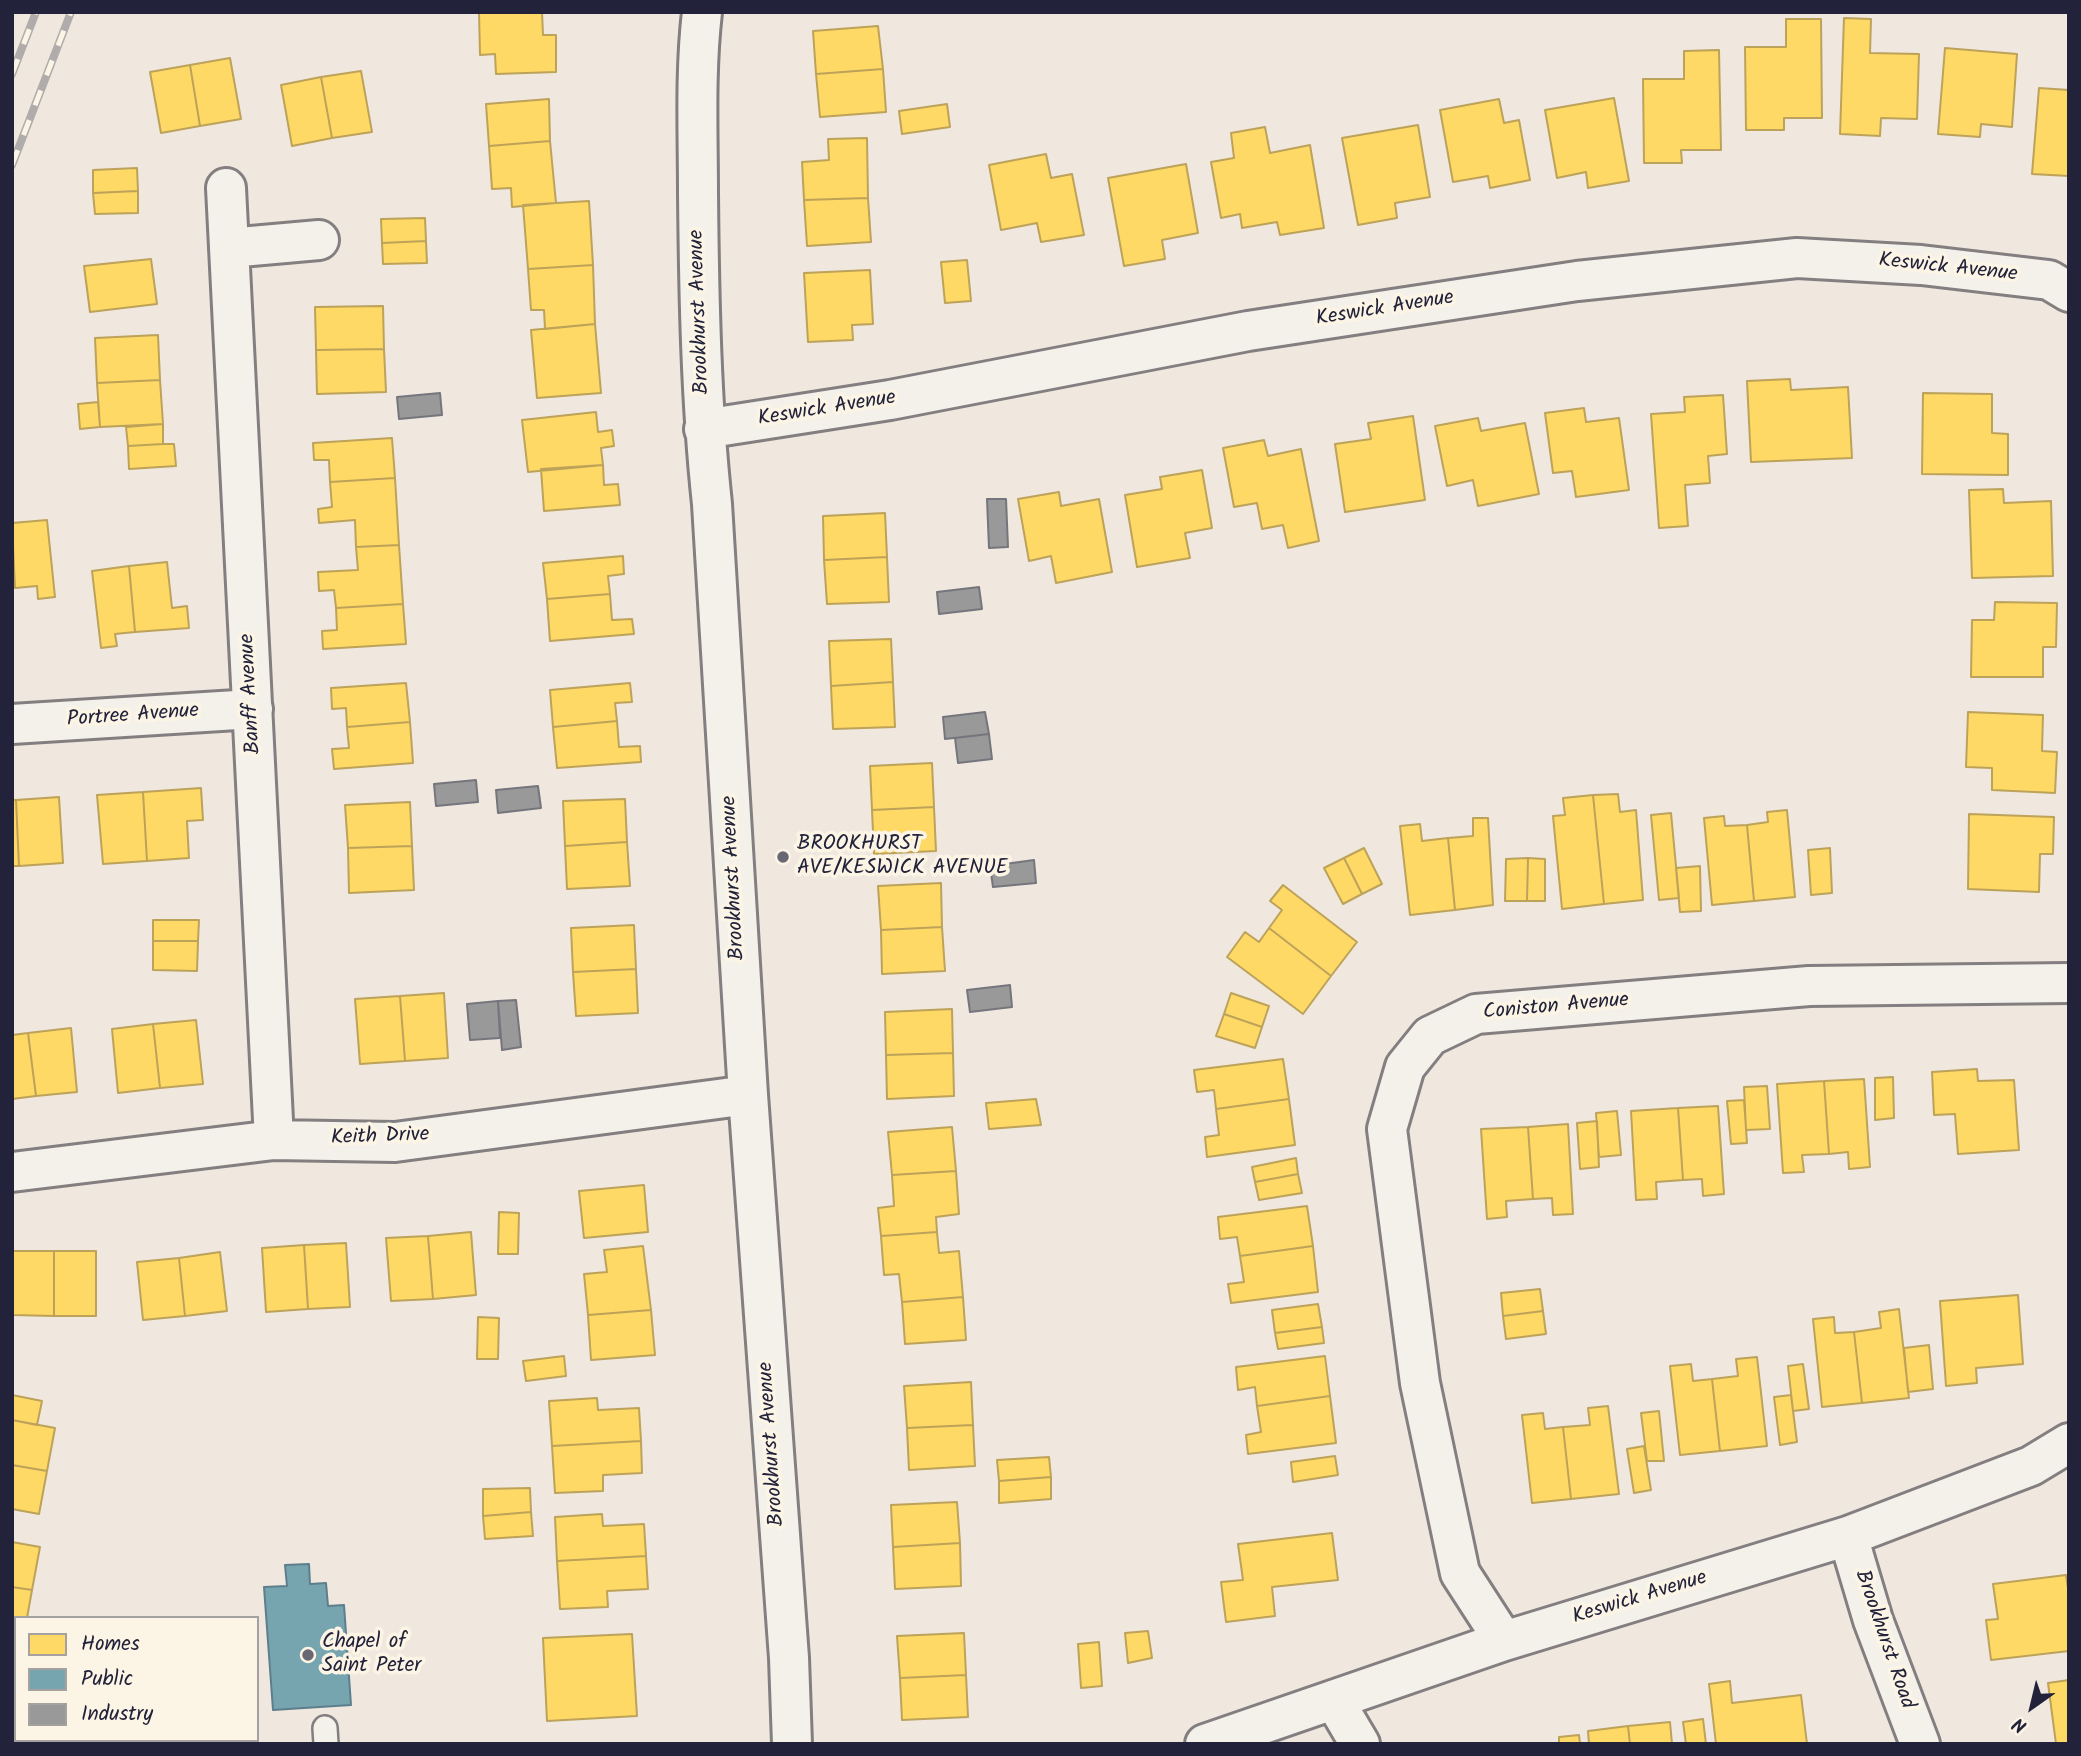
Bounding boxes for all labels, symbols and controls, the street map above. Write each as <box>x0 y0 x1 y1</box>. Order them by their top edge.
street label: Brookhurst Avenue <box>686 229 716 395</box>
street label: Keswick Avenue <box>1877 249 2019 289</box>
street label: Keswick Avenue <box>1314 287 1456 333</box>
street label: Keswick Avenue <box>756 387 898 433</box>
street label: Banff Avenue <box>236 633 268 755</box>
street label: Portree Avenue <box>66 700 200 734</box>
street label: Brookhurst Avenue <box>718 795 752 961</box>
place label: BROOKHURST AVE/KESWICK AVENUE <box>797 832 1008 882</box>
marker: BROOKHURST AVE/KESWICK AVENUE <box>775 849 791 865</box>
street label: Coniston Avenue <box>1482 989 1630 1027</box>
street label: Keith Drive <box>330 1124 430 1152</box>
street label: Brookhurst Avenue <box>755 1361 791 1527</box>
street label: Keswick Avenue <box>1570 1567 1710 1631</box>
street label: Brookhurst Road <box>1847 1567 1919 1713</box>
legend <box>14 1616 259 1742</box>
text: Homes <box>81 1628 140 1661</box>
place label: Chapel of Saint Peter <box>322 1630 421 1680</box>
marker: Chapel of Saint Peter <box>300 1647 316 1663</box>
text: Public <box>81 1663 133 1696</box>
north arrow <box>1997 1672 2067 1742</box>
text: Industry <box>81 1698 153 1731</box>
text: N <box>2007 1709 2034 1740</box>

